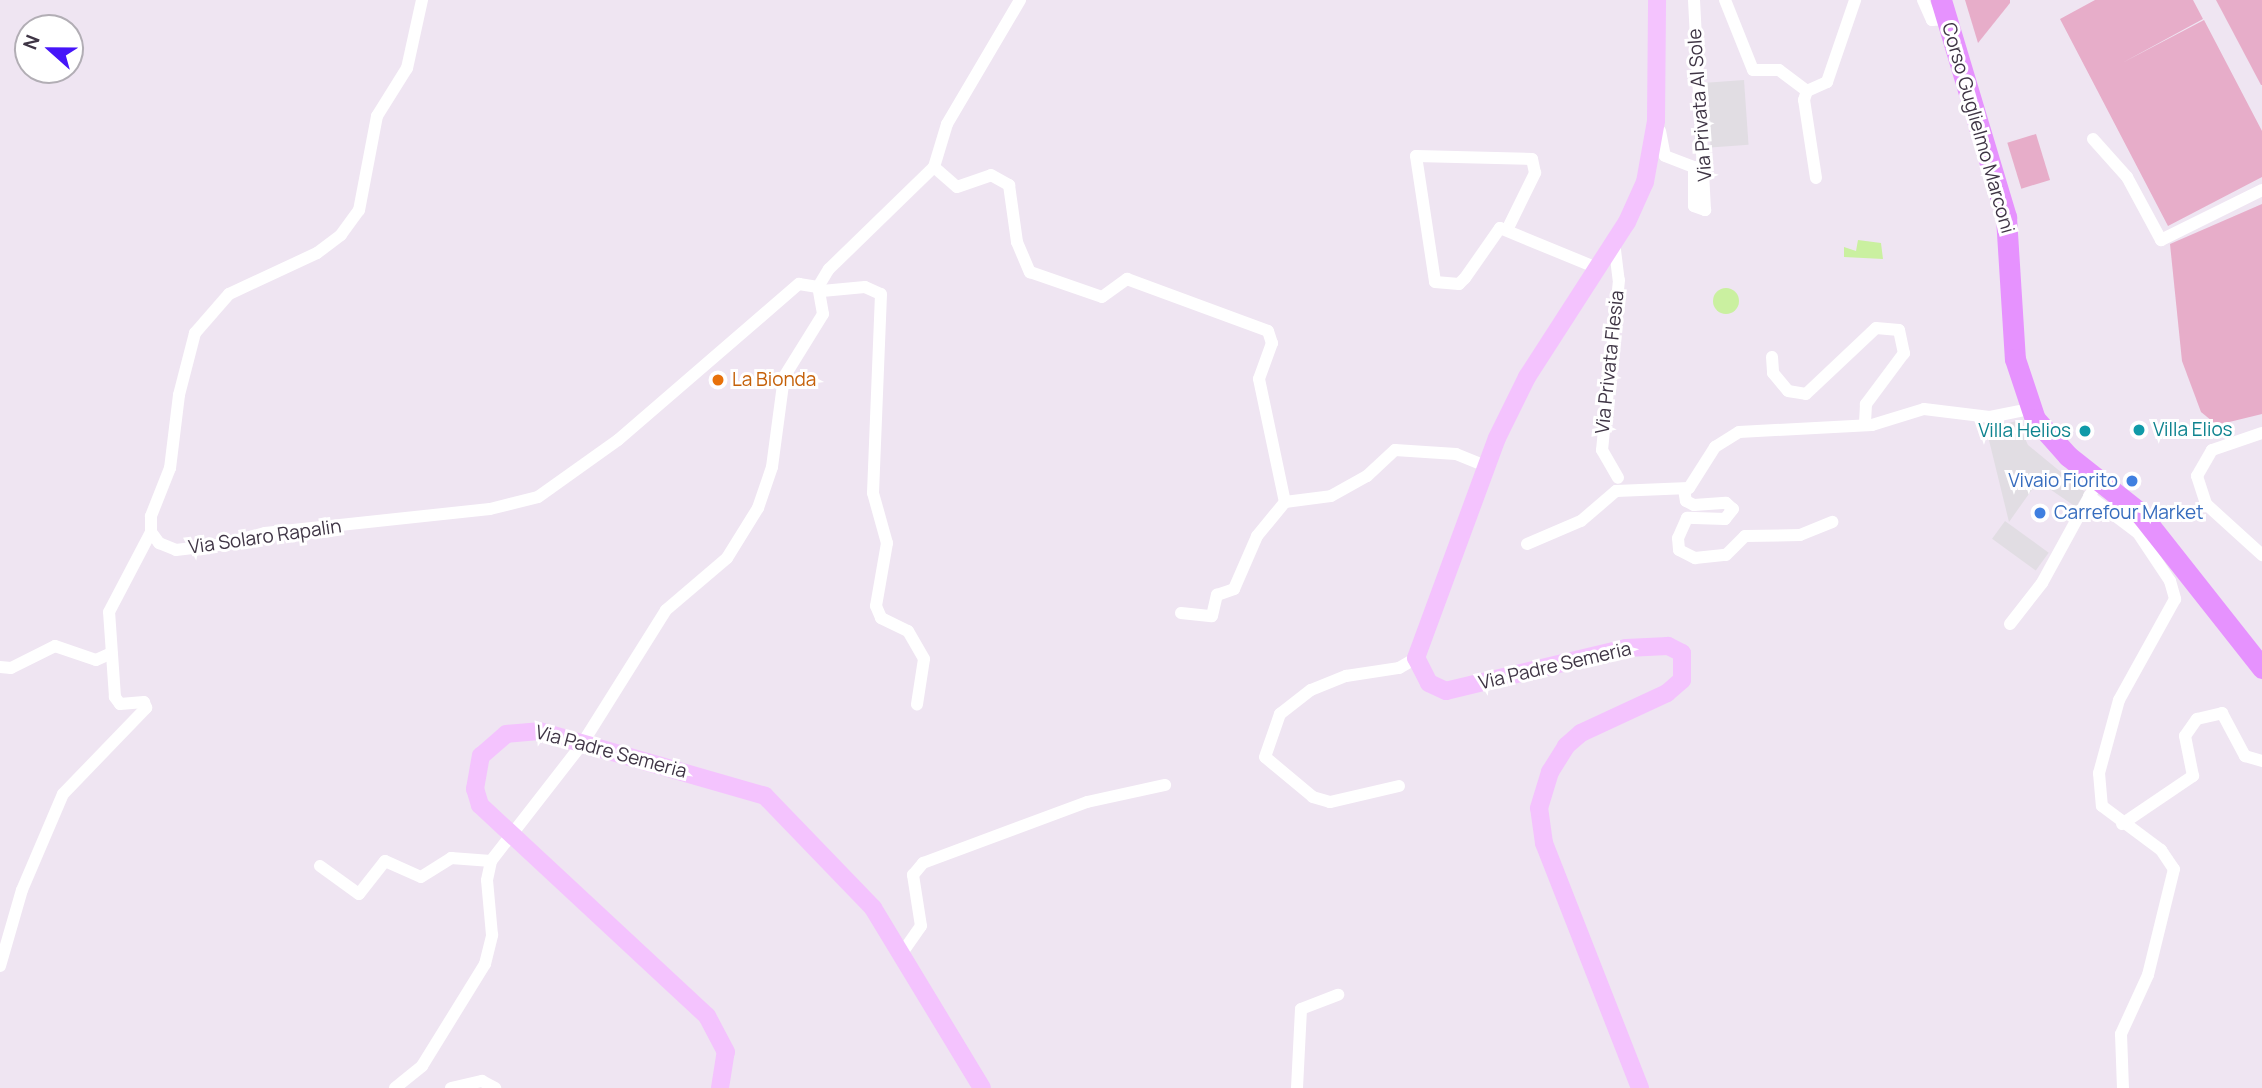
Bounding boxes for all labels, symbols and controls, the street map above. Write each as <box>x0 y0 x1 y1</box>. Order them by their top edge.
north arrow <box>14 14 84 84</box>
street label: Corso Guglielmo Marconi <box>1937 20 2019 236</box>
street label: Via Privata Al Sole <box>1683 28 1717 182</box>
text: N <box>17 31 46 53</box>
street label: Via Privata Flesia <box>1591 289 1629 435</box>
place label: La Bionda <box>732 369 816 391</box>
marker: La Bionda <box>710 372 726 388</box>
place label: Villa Elios <box>2153 419 2233 441</box>
place label: Villa Helios <box>1978 420 2071 442</box>
marker: Villa Elios <box>2131 422 2147 438</box>
marker: Villa Helios <box>2077 423 2093 439</box>
place label: Vivaio Fiorito <box>2008 470 2118 492</box>
marker: Vivaio Fiorito <box>2124 473 2140 489</box>
place label: Carrefour Market <box>2054 502 2204 524</box>
marker: Carrefour Market <box>2032 505 2048 521</box>
street label: Via Solaro Rapalin <box>187 515 343 559</box>
street label: Via Padre Semeria <box>1477 637 1633 695</box>
street label: Via Padre Semeria <box>533 721 689 783</box>

